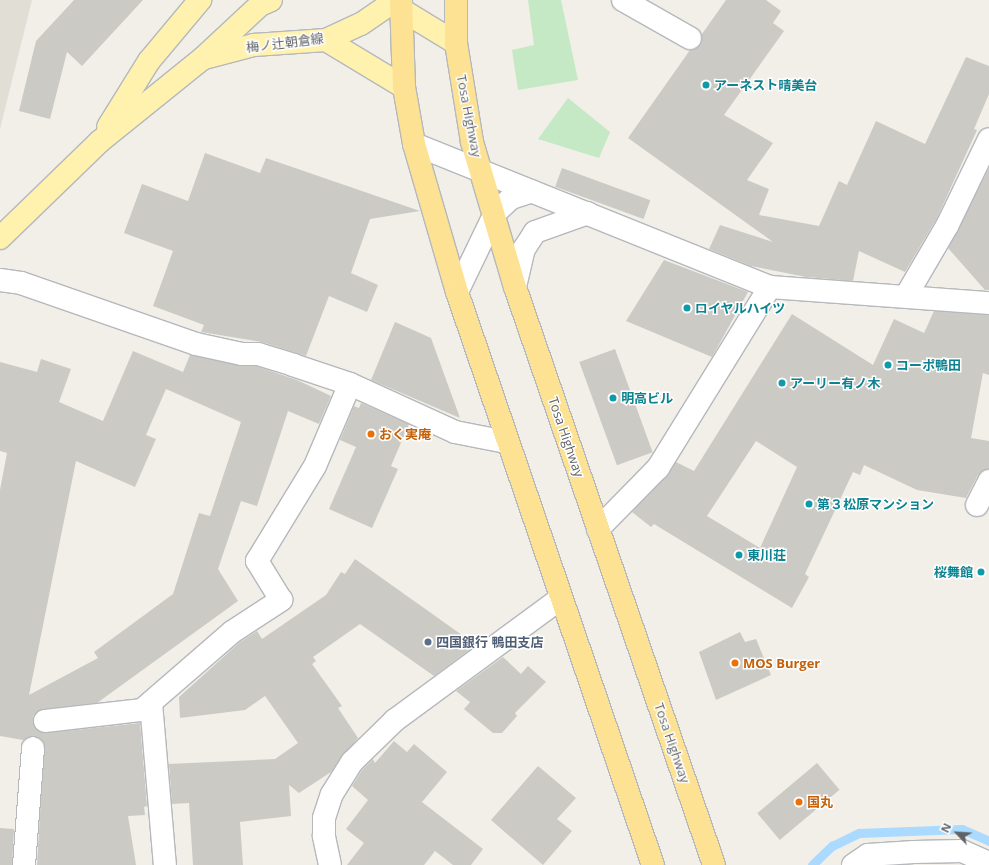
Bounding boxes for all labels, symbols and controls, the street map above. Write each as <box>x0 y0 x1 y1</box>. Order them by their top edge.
street label: 梅ノ辻朝倉線 <box>245 31 325 55</box>
street label: Tosa Highway <box>453 74 485 158</box>
place label: アーネスト晴美台 <box>714 77 817 93</box>
marker: アーネスト晴美台 <box>701 80 711 90</box>
place label: ロイヤルハイツ <box>695 300 786 316</box>
marker: ロイヤルハイツ <box>682 303 692 313</box>
place label: コーポ鴨田 <box>896 357 961 373</box>
marker: コーポ鴨田 <box>883 360 893 370</box>
place label: アーリー有ノ木 <box>790 375 880 391</box>
marker: アーリー有ノ木 <box>777 378 787 388</box>
place label: 明高ビル <box>621 390 673 406</box>
marker: 明高ビル <box>608 393 618 403</box>
street label: Tosa Highway <box>545 395 587 479</box>
place label: おく実庵 <box>379 426 431 442</box>
marker: おく実庵 <box>366 429 376 439</box>
place label: 第３松原マンション <box>817 496 934 512</box>
marker: 第３松原マンション <box>804 499 814 509</box>
place label: 東川荘 <box>747 547 786 563</box>
marker: 東川荘 <box>734 550 744 560</box>
place label: 桜舞館 <box>934 564 973 580</box>
marker: 桜舞館 <box>976 567 986 577</box>
place label: 四国銀行 鴨田支店 <box>436 634 543 650</box>
marker: 四国銀行 鴨田支店 <box>423 637 433 647</box>
place label: MOS Burger <box>743 655 820 671</box>
marker: MOS Burger <box>730 658 740 668</box>
street label: Tosa Highway <box>651 701 693 785</box>
place label: 国丸 <box>807 794 833 810</box>
marker: 国丸 <box>794 797 804 807</box>
north arrow <box>937 813 977 853</box>
text: N <box>937 820 954 835</box>

